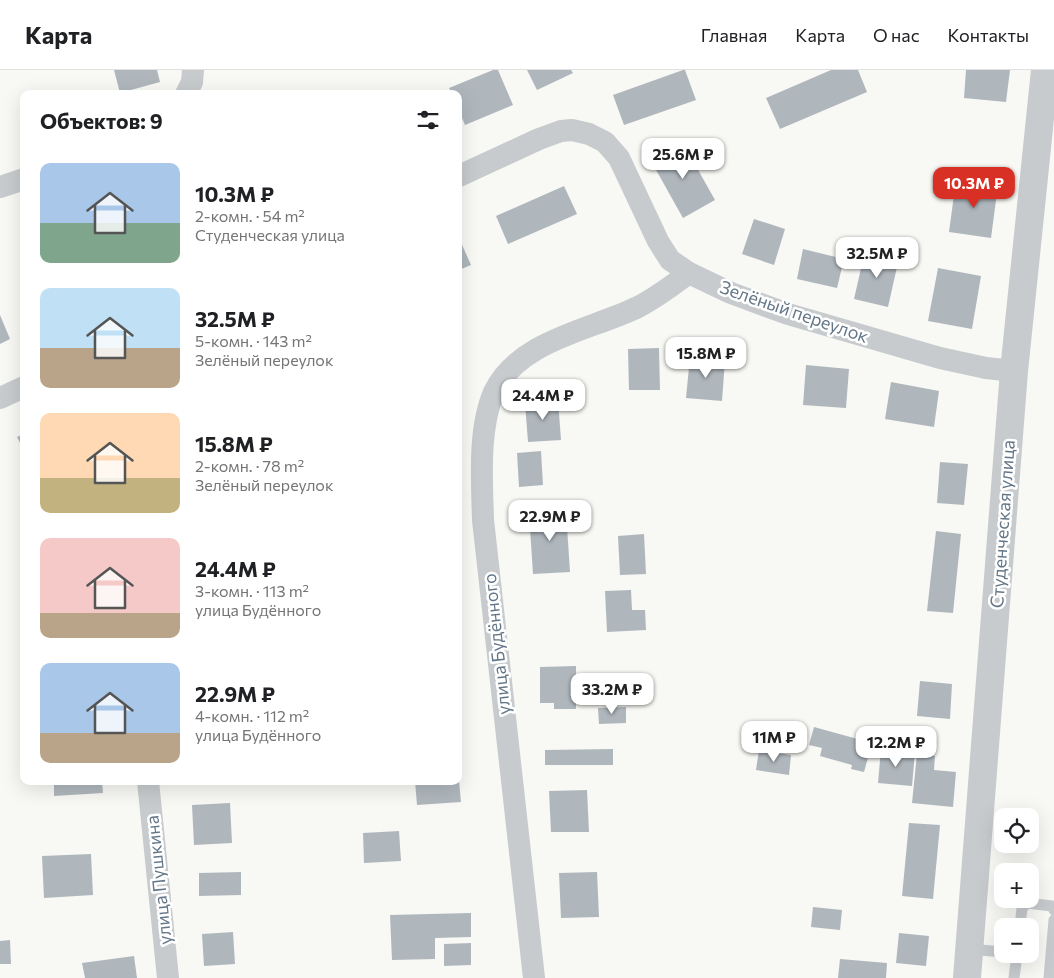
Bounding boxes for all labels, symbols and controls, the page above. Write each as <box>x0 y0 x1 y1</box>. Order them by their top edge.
text: Карта <box>25 20 92 49</box>
text: Главная <box>701 24 767 46</box>
text: Карта <box>795 24 845 46</box>
text: О нас <box>873 24 920 46</box>
text: Контакты <box>948 24 1029 46</box>
icon: filters <box>414 106 442 134</box>
text: Объектов: 9 <box>40 108 163 133</box>
pin: 25.6M ₽ <box>637 138 729 180</box>
text: 25.6M ₽ <box>652 144 714 163</box>
pin: 10.3M ₽ <box>928 166 1020 209</box>
text: 10.3M ₽ <box>944 173 1004 192</box>
text: 10.3M ₽ <box>195 181 274 206</box>
icon: home <box>80 183 140 243</box>
text: 2-комн. · 54 m² <box>195 206 305 225</box>
text: Студенческая улица <box>195 225 345 244</box>
pin: 32.5M ₽ <box>831 236 923 279</box>
text: 32.5M ₽ <box>847 243 907 262</box>
street label: Зелёный переулок <box>717 275 872 347</box>
text: 32.5M ₽ <box>195 306 275 331</box>
icon: home <box>80 308 140 368</box>
text: 5-комн. · 143 m² <box>195 331 312 350</box>
pin: 15.8M ₽ <box>660 336 752 379</box>
text: 15.8M ₽ <box>676 343 736 362</box>
text: Зелёный переулок <box>195 350 334 369</box>
pin: 24.4M ₽ <box>497 378 589 421</box>
text: 24.4M ₽ <box>512 385 574 404</box>
text: 15.8M ₽ <box>195 431 273 456</box>
icon: home <box>80 433 140 493</box>
street label: Студенческая улица <box>985 439 1019 609</box>
text: 2-комн. · 78 m² <box>195 456 304 475</box>
text: Зелёный переулок <box>195 475 334 494</box>
pin: 22.9M ₽ <box>504 500 596 542</box>
text: 22.9M ₽ <box>519 506 581 525</box>
text: 24.4M ₽ <box>195 556 276 581</box>
icon: home <box>80 558 140 618</box>
street label: улица Будённого <box>478 572 514 716</box>
text: 3-комн. · 113 m² <box>195 581 309 600</box>
text: улица Будённого <box>195 600 321 619</box>
pin: 33.2M ₽ <box>566 672 658 715</box>
text: 33.2M ₽ <box>582 679 642 698</box>
text: 22.9M ₽ <box>195 681 275 706</box>
icon: home <box>80 683 140 743</box>
text: 4-комн. · 112 m² <box>195 706 309 725</box>
pin: 11M ₽ <box>739 720 809 763</box>
text: улица Будённого <box>195 725 321 744</box>
pin: 12.2M ₽ <box>850 726 942 768</box>
text: 11M ₽ <box>752 727 796 746</box>
text: 12.2M ₽ <box>867 732 925 751</box>
map controls <box>994 808 1039 963</box>
button: locate <box>994 808 1039 853</box>
street label: улица Пушкина <box>140 814 176 946</box>
button: + <box>994 863 1039 908</box>
button: − <box>994 918 1039 963</box>

